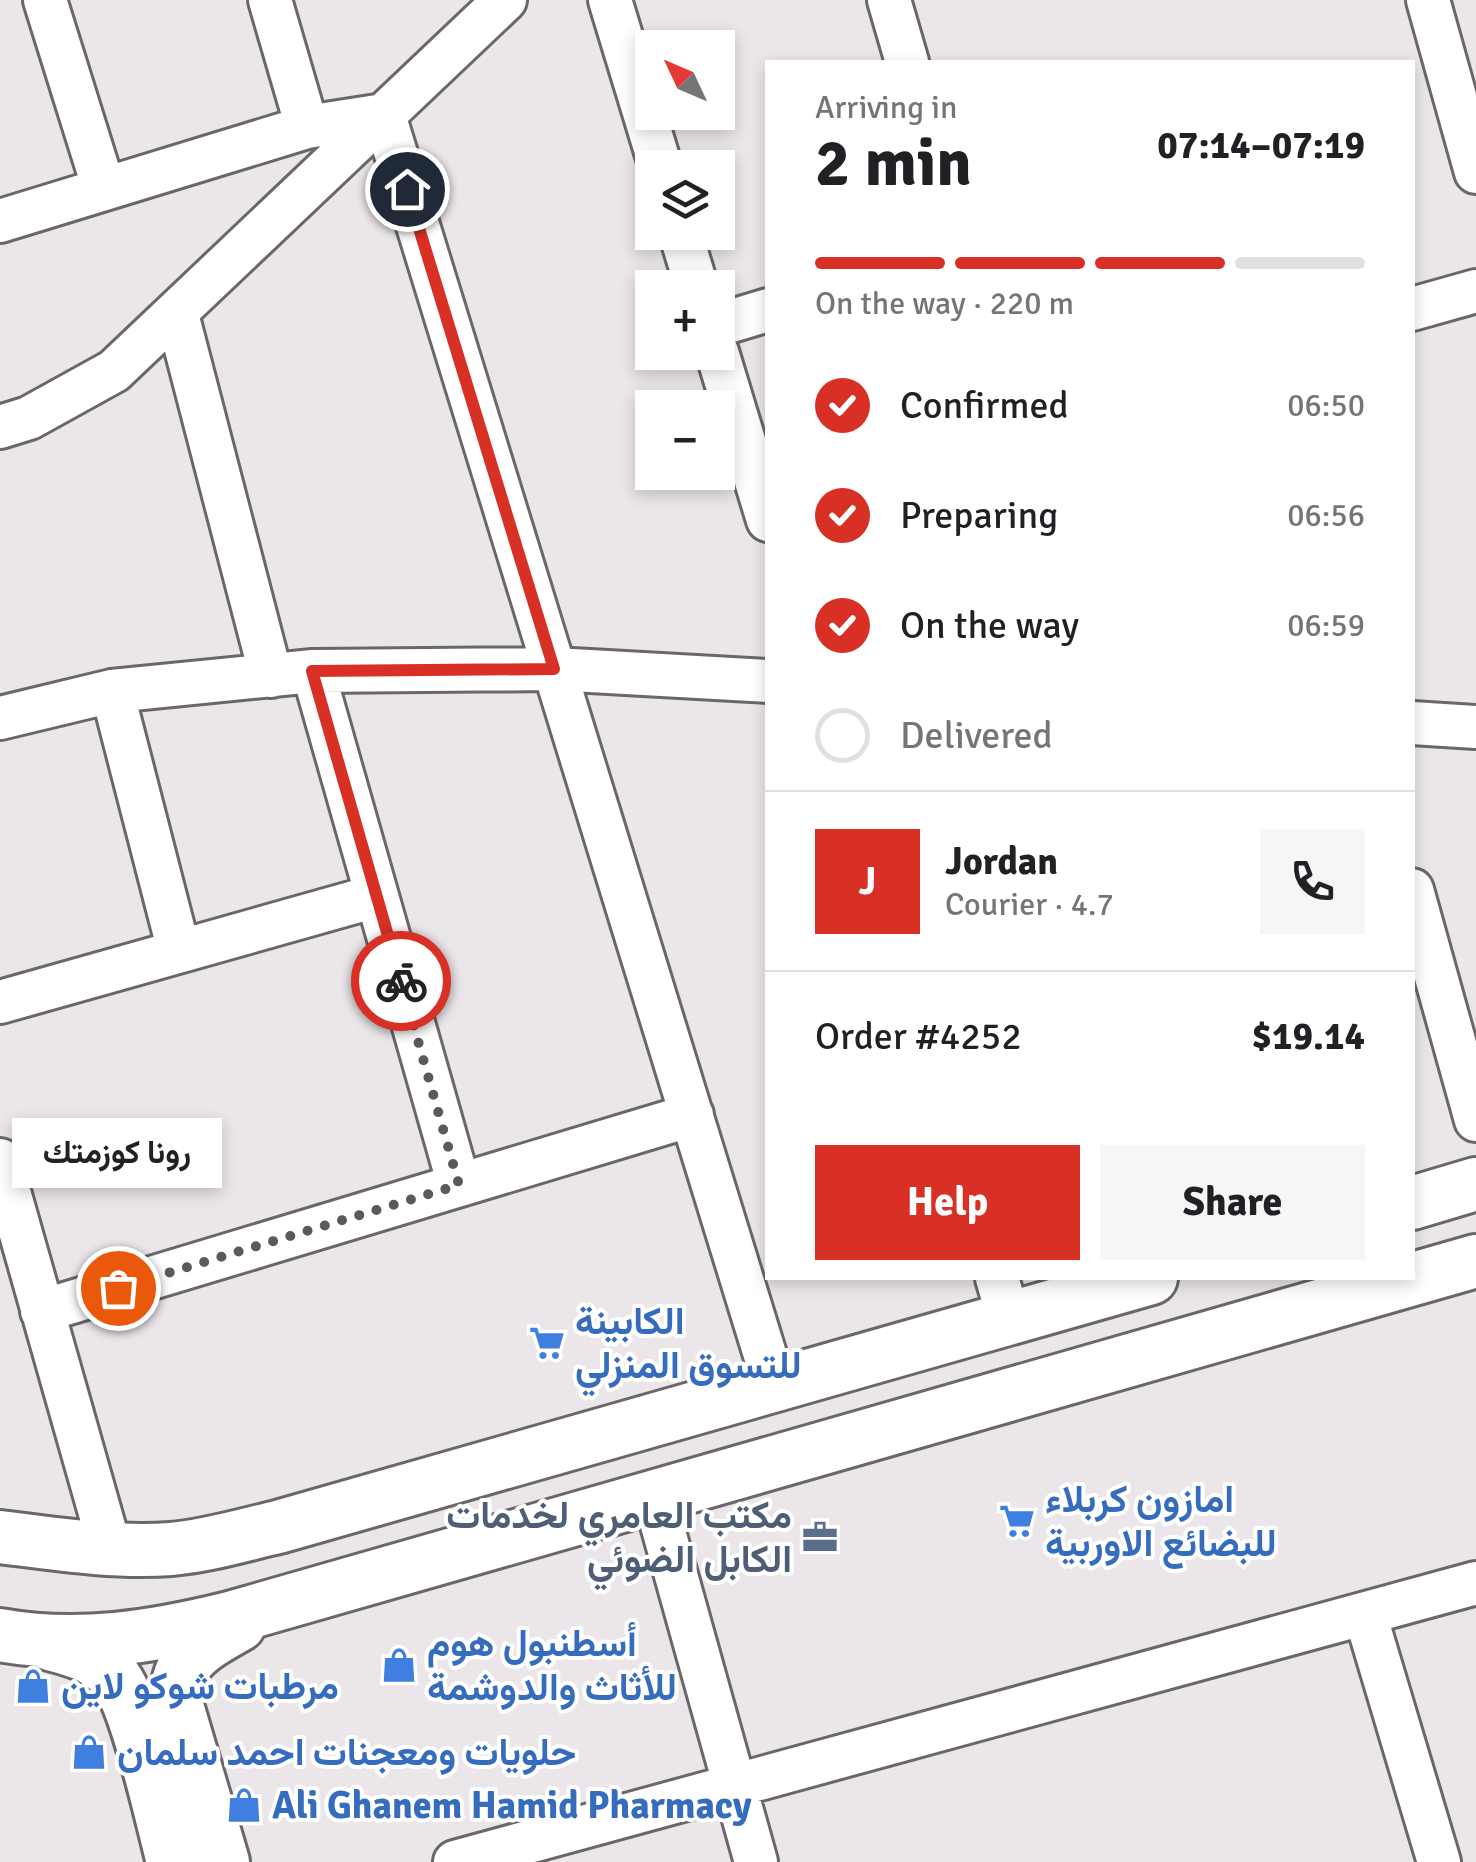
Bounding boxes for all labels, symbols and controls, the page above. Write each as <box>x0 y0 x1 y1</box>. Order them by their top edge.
north arrow <box>635 30 735 130</box>
map controls <box>635 30 735 490</box>
text: Arriving in <box>815 88 957 127</box>
text: 07:14–07:19 <box>1157 122 1365 169</box>
text: 2 min <box>815 124 972 204</box>
pin <box>365 147 450 232</box>
button: layers <box>635 150 735 250</box>
icon: home <box>380 162 435 217</box>
button: + <box>635 270 735 370</box>
text: On the way · 220 m <box>815 284 1074 323</box>
icon: check <box>815 378 870 433</box>
text: Confirmed <box>900 382 1069 429</box>
text: 06:50 <box>1287 386 1365 425</box>
button: − <box>635 390 735 490</box>
icon: check <box>815 488 870 543</box>
text: Preparing <box>900 492 1058 539</box>
text: 06:56 <box>1287 496 1365 535</box>
icon: check <box>815 598 870 653</box>
text: On the way <box>900 602 1079 649</box>
text: 06:59 <box>1287 606 1365 645</box>
text: Delivered <box>900 712 1053 759</box>
button: phone <box>1260 829 1365 934</box>
text: Jordan <box>945 838 1058 885</box>
text: J <box>859 858 876 905</box>
text: Courier · 4.7 <box>945 885 1114 924</box>
courier <box>351 931 451 1031</box>
icon: bike <box>374 954 429 1009</box>
text: Order #4252 <box>815 1013 1022 1060</box>
text: $19.14 <box>1252 1013 1365 1060</box>
callout: رونا كوزمتك <box>13 1118 223 1188</box>
text: رونا كوزمتك <box>43 1133 191 1172</box>
button: Help <box>815 1145 1080 1260</box>
button: Share <box>1100 1145 1365 1260</box>
pin <box>76 1246 161 1331</box>
icon: bag <box>91 1261 146 1316</box>
place label: الكابينة للتسوق المنزلي <box>575 1298 802 1397</box>
supermarket icon: الكابينة للتسوق المنزلي <box>528 1324 566 1362</box>
place label: امازون كربلاء للبضائع الاوربية <box>1045 1476 1277 1569</box>
place label: مكتب العامري لخدمات الكابل الضوئي <box>446 1492 792 1591</box>
supermarket icon: امازون كربلاء للبضائع الاوربية <box>998 1502 1036 1540</box>
office icon: مكتب العامري لخدمات الكابل الضوئي <box>801 1518 839 1556</box>
place label: أسطنبول هوم للأثاث والدوشمة <box>427 1620 677 1711</box>
shop icon: أسطنبول هوم للأثاث والدوشمة <box>380 1646 418 1684</box>
place label: مرطبات شوكو لاين <box>61 1663 339 1710</box>
shop icon: مرطبات شوكو لاين <box>14 1667 52 1705</box>
place label: حلويات ومعجنات احمد سلمان <box>117 1729 576 1776</box>
shop icon: حلويات ومعجنات احمد سلمان <box>70 1733 108 1771</box>
place label: Ali Ghanem Hamid Pharmacy <box>272 1782 752 1829</box>
shop icon: Ali Ghanem Hamid Pharmacy <box>225 1786 263 1824</box>

